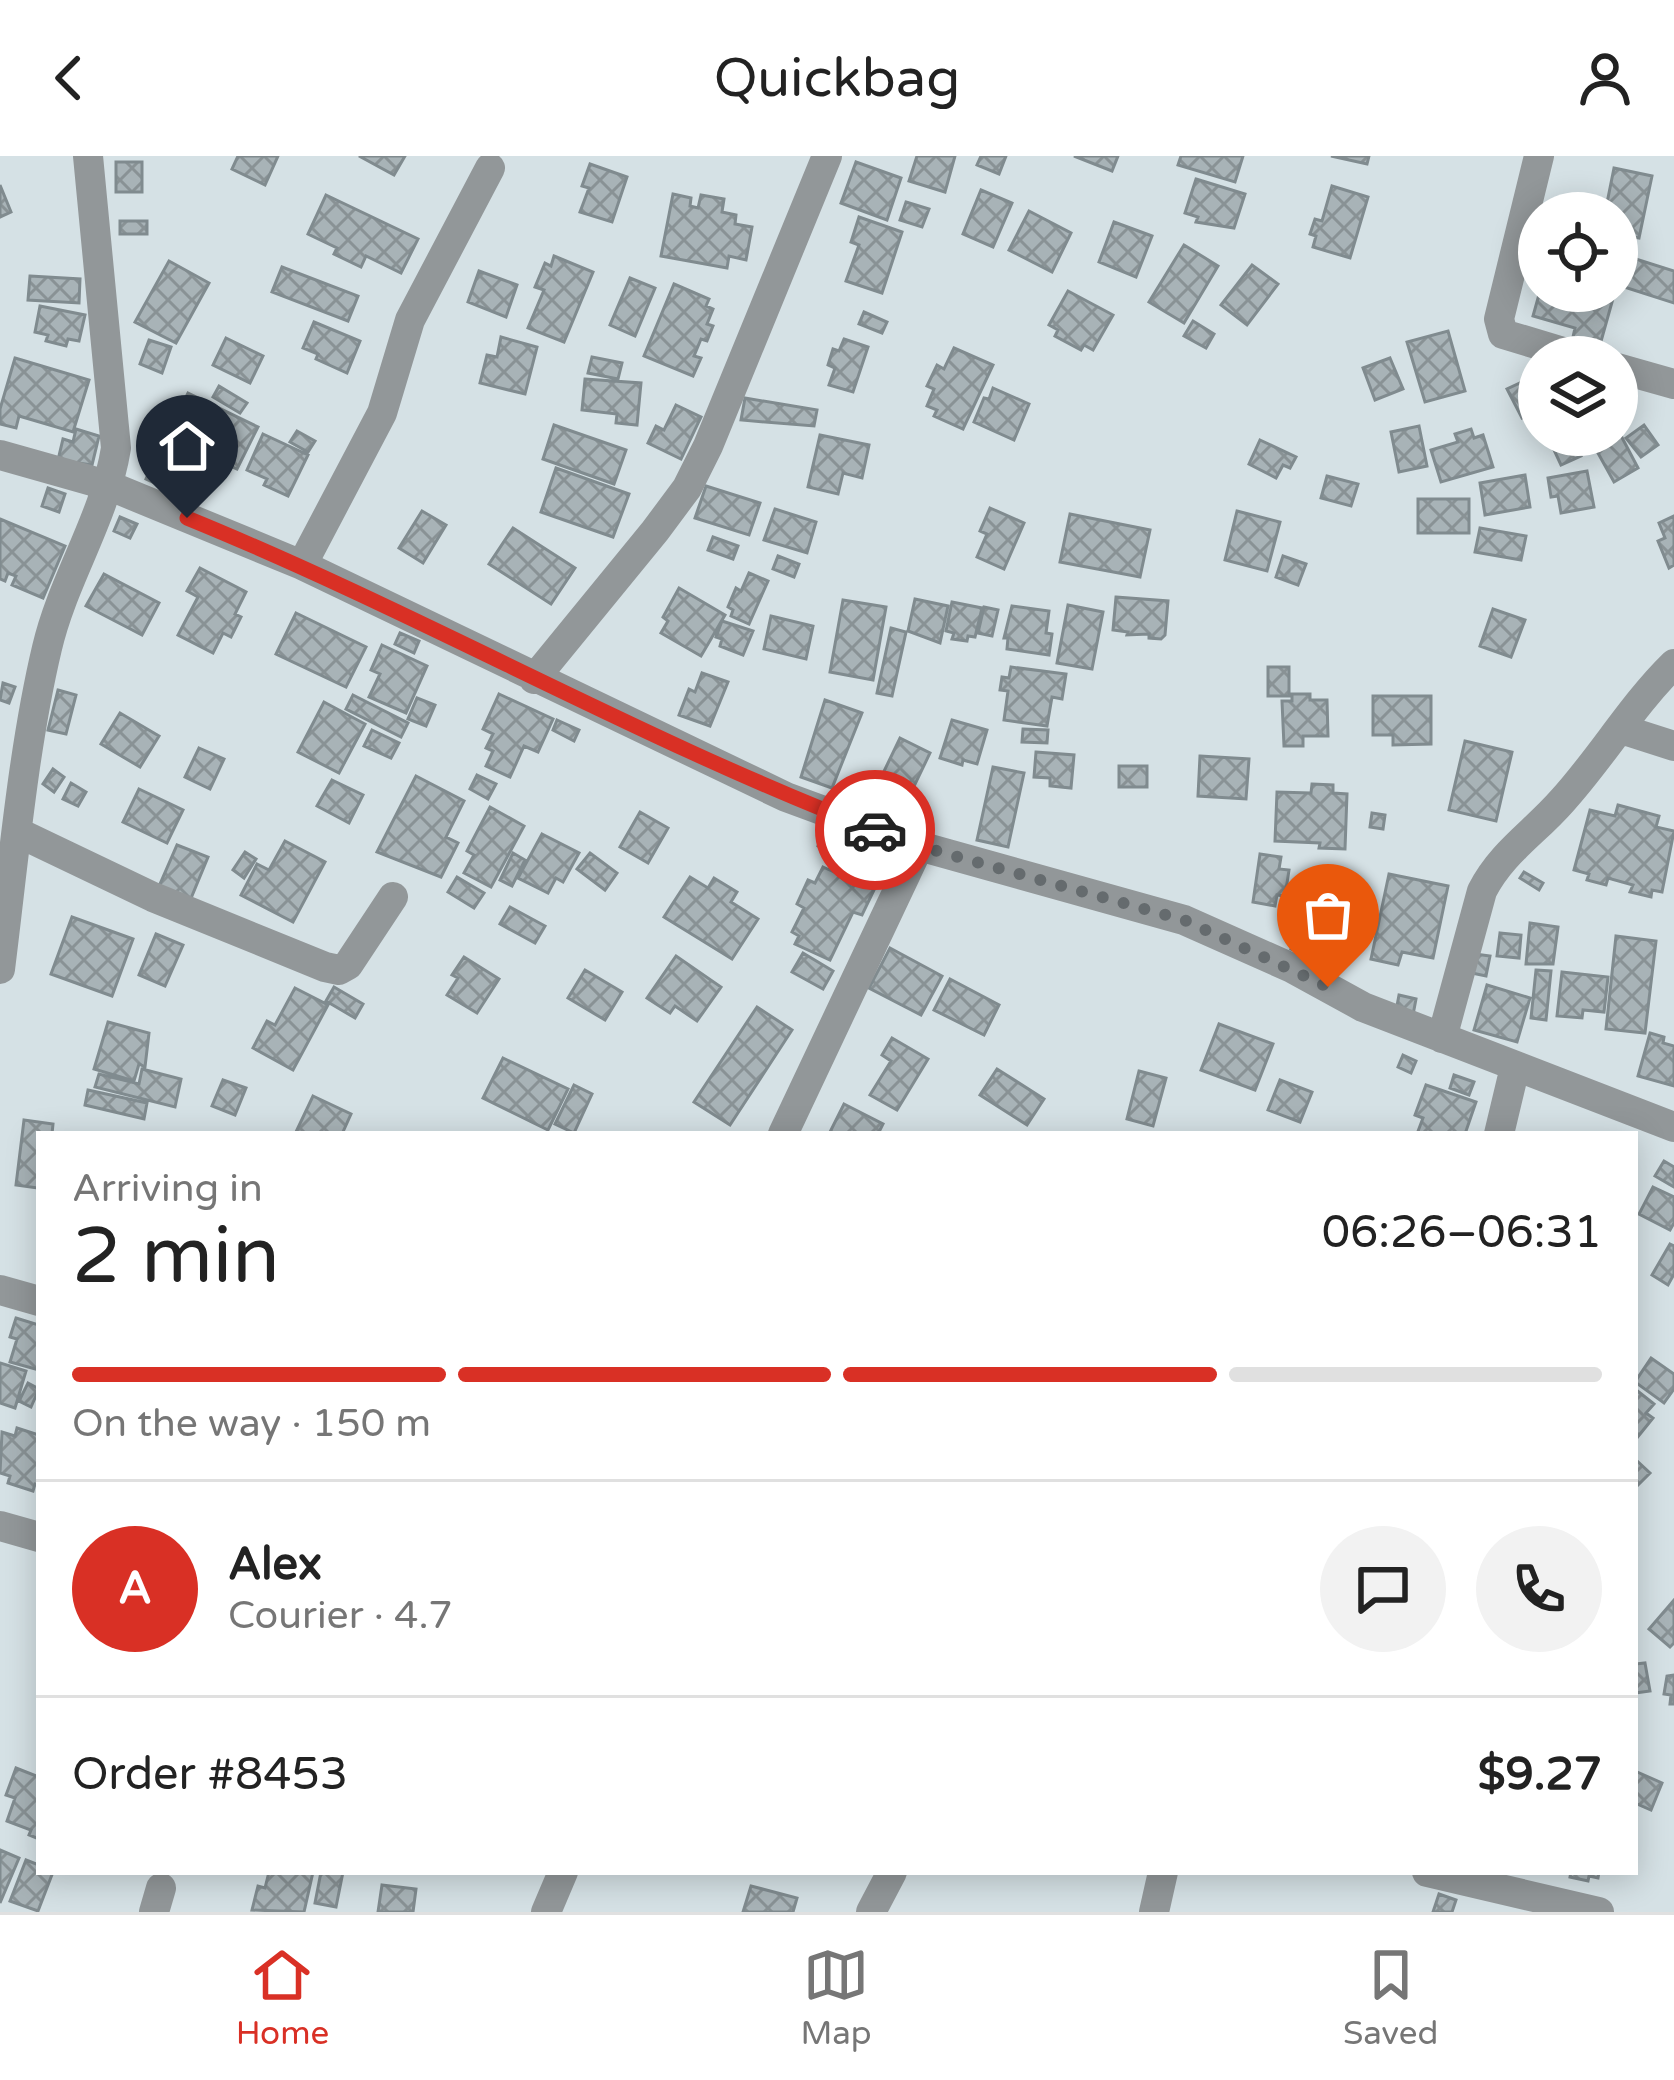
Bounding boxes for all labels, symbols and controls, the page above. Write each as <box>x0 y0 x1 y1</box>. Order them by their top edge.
icon: back <box>36 45 102 111</box>
icon: person <box>1572 45 1638 111</box>
text: Quickbag <box>714 46 960 111</box>
map controls <box>1518 192 1638 456</box>
button: locate <box>1518 192 1638 312</box>
button: layers <box>1518 336 1638 456</box>
pin <box>136 395 238 518</box>
icon: home <box>154 413 220 479</box>
courier <box>815 770 935 890</box>
icon: car <box>842 797 908 863</box>
pin <box>1277 864 1379 987</box>
icon: bag <box>1295 882 1361 948</box>
text: Arriving in <box>72 1165 263 1212</box>
text: 06:26–06:31 <box>1322 1206 1602 1260</box>
text: 2 min <box>72 1210 280 1304</box>
text: On the way · 150 m <box>72 1400 431 1447</box>
button: chat <box>1320 1526 1446 1652</box>
button: phone <box>1476 1526 1602 1652</box>
text: Alex <box>228 1538 322 1592</box>
text: A <box>118 1562 152 1616</box>
text: Courier · 4.7 <box>228 1592 453 1639</box>
text: Order #8453 <box>72 1748 348 1802</box>
text: $9.27 <box>1478 1748 1602 1802</box>
tab: Home <box>236 1942 329 2053</box>
tab: Map <box>800 1942 872 2053</box>
tab: Saved <box>1343 1942 1438 2053</box>

